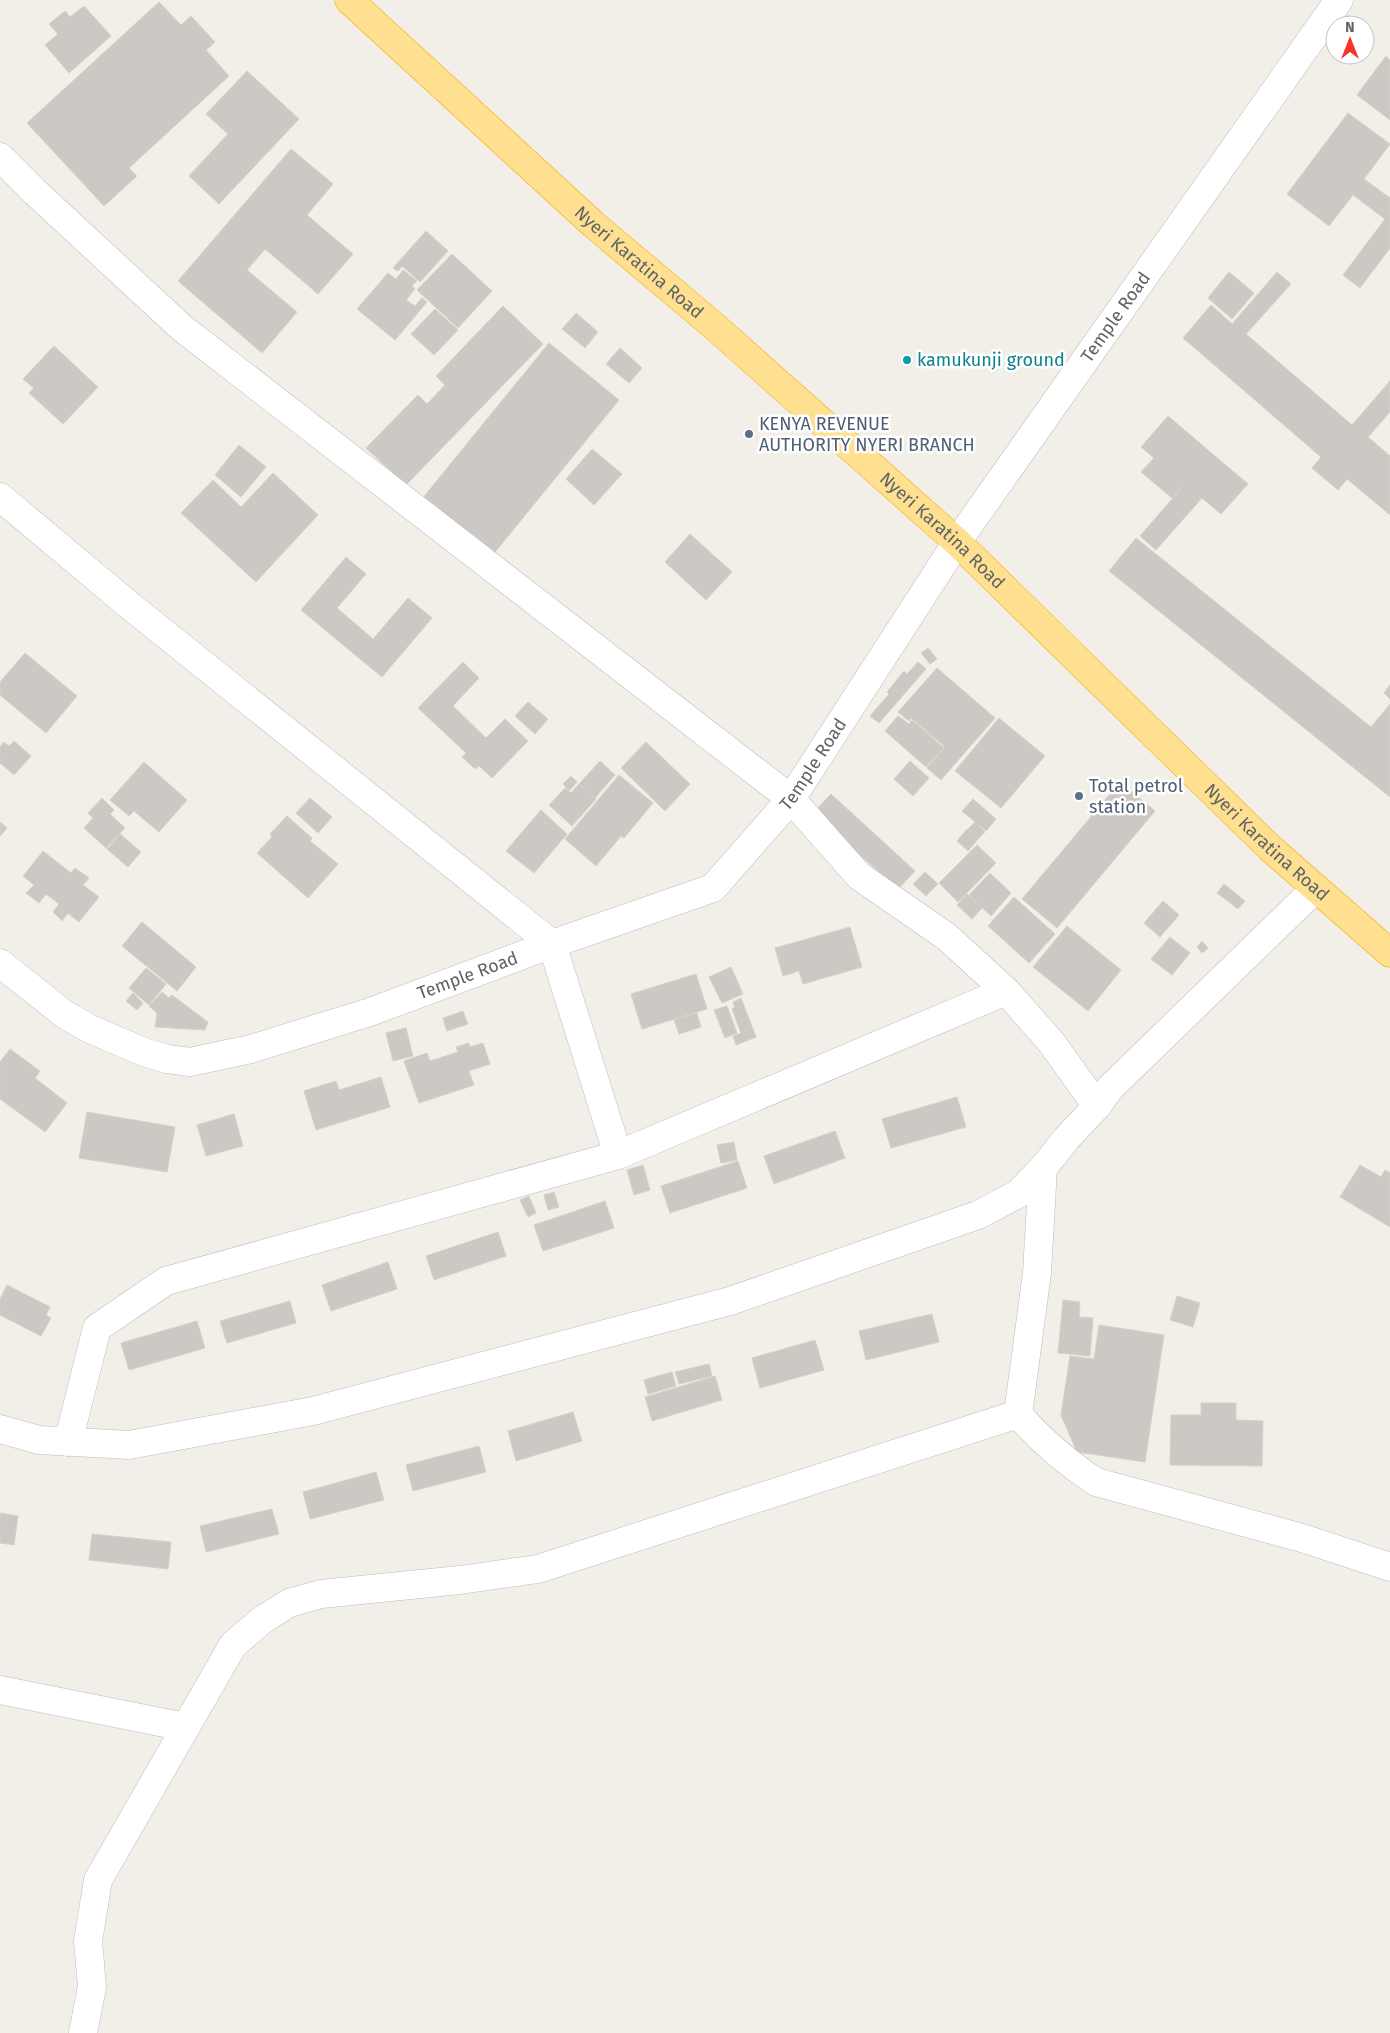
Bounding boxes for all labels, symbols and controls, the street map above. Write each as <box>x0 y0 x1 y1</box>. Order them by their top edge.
north arrow <box>1325 15 1375 65</box>
text: N <box>1345 19 1355 36</box>
street label: Nyeri Karatina Road <box>570 201 708 323</box>
street label: Temple Road <box>1076 268 1155 367</box>
place label: kamukunji ground <box>917 349 1065 371</box>
marker: kamukunji ground <box>901 354 913 366</box>
place label: KENYA REVENUE AUTHORITY NYERI BRANCH <box>759 413 975 456</box>
marker: KENYA REVENUE AUTHORITY NYERI BRANCH <box>743 428 755 440</box>
street label: Nyeri Karatina Road <box>875 467 1009 594</box>
street label: Temple Road <box>775 714 851 815</box>
place label: Total petrol station <box>1089 775 1183 818</box>
street label: Nyeri Karatina Road <box>1200 779 1334 906</box>
marker: Total petrol station <box>1073 790 1085 802</box>
street label: Temple Road <box>414 947 521 1004</box>

